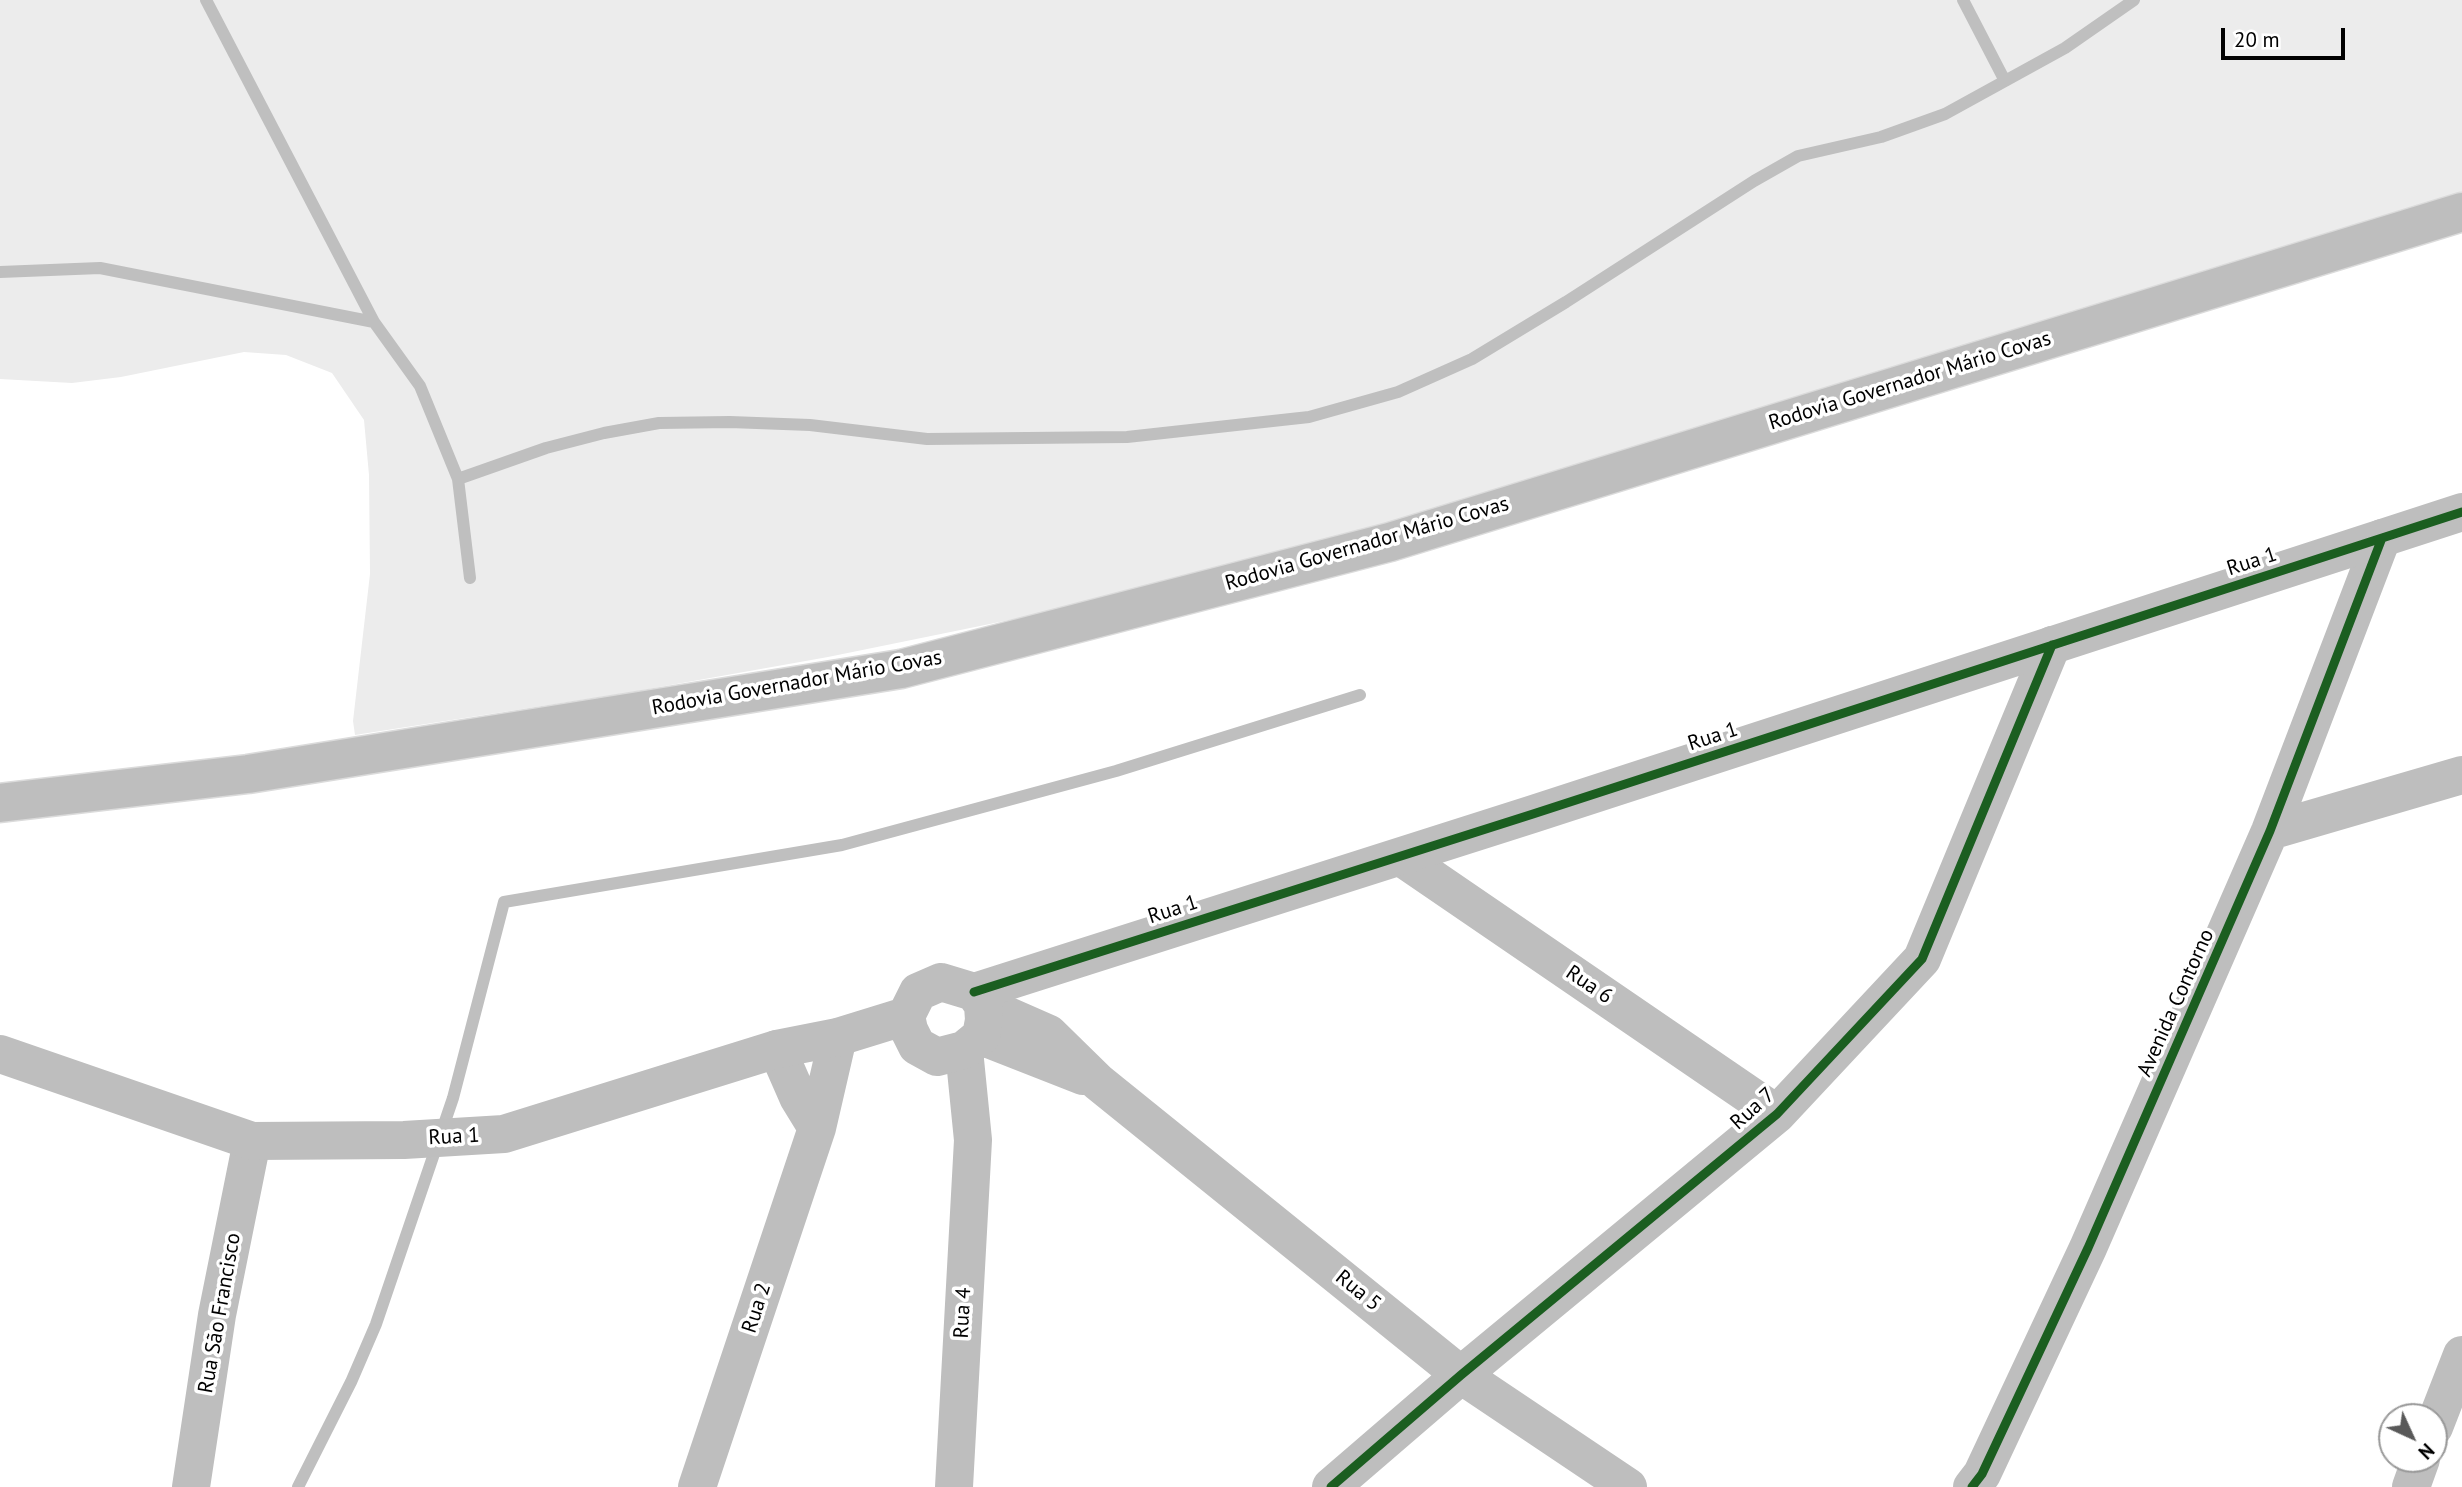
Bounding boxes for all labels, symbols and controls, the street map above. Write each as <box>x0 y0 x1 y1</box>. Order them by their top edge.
scale bar <box>2224 14 2348 58</box>
text: 20 m <box>2234 26 2280 53</box>
street label: Rodovia Governador Mário Covas <box>1766 326 2054 436</box>
street label: Rodovia Governador Mário Covas <box>1222 491 1512 597</box>
street label: Rua 1 <box>2224 542 2280 582</box>
street label: Rodovia Governador Mário Covas <box>650 645 944 721</box>
street label: Rua 1 <box>1685 717 1741 757</box>
street label: Rua 1 <box>1145 890 1201 930</box>
street label: Avenida Contorno <box>2132 925 2220 1081</box>
street label: Rua 6 <box>1561 960 1617 1010</box>
street label: Rua 7 <box>1726 1083 1780 1135</box>
street label: Rua 1 <box>428 1123 480 1151</box>
street label: Rua São Francisco <box>194 1231 246 1395</box>
street label: Rua 5 <box>1330 1265 1386 1317</box>
street label: Rua 2 <box>737 1280 777 1336</box>
street label: Rua 4 <box>949 1287 977 1339</box>
north arrow <box>2378 1403 2448 1473</box>
text: N <box>2414 1439 2439 1464</box>

